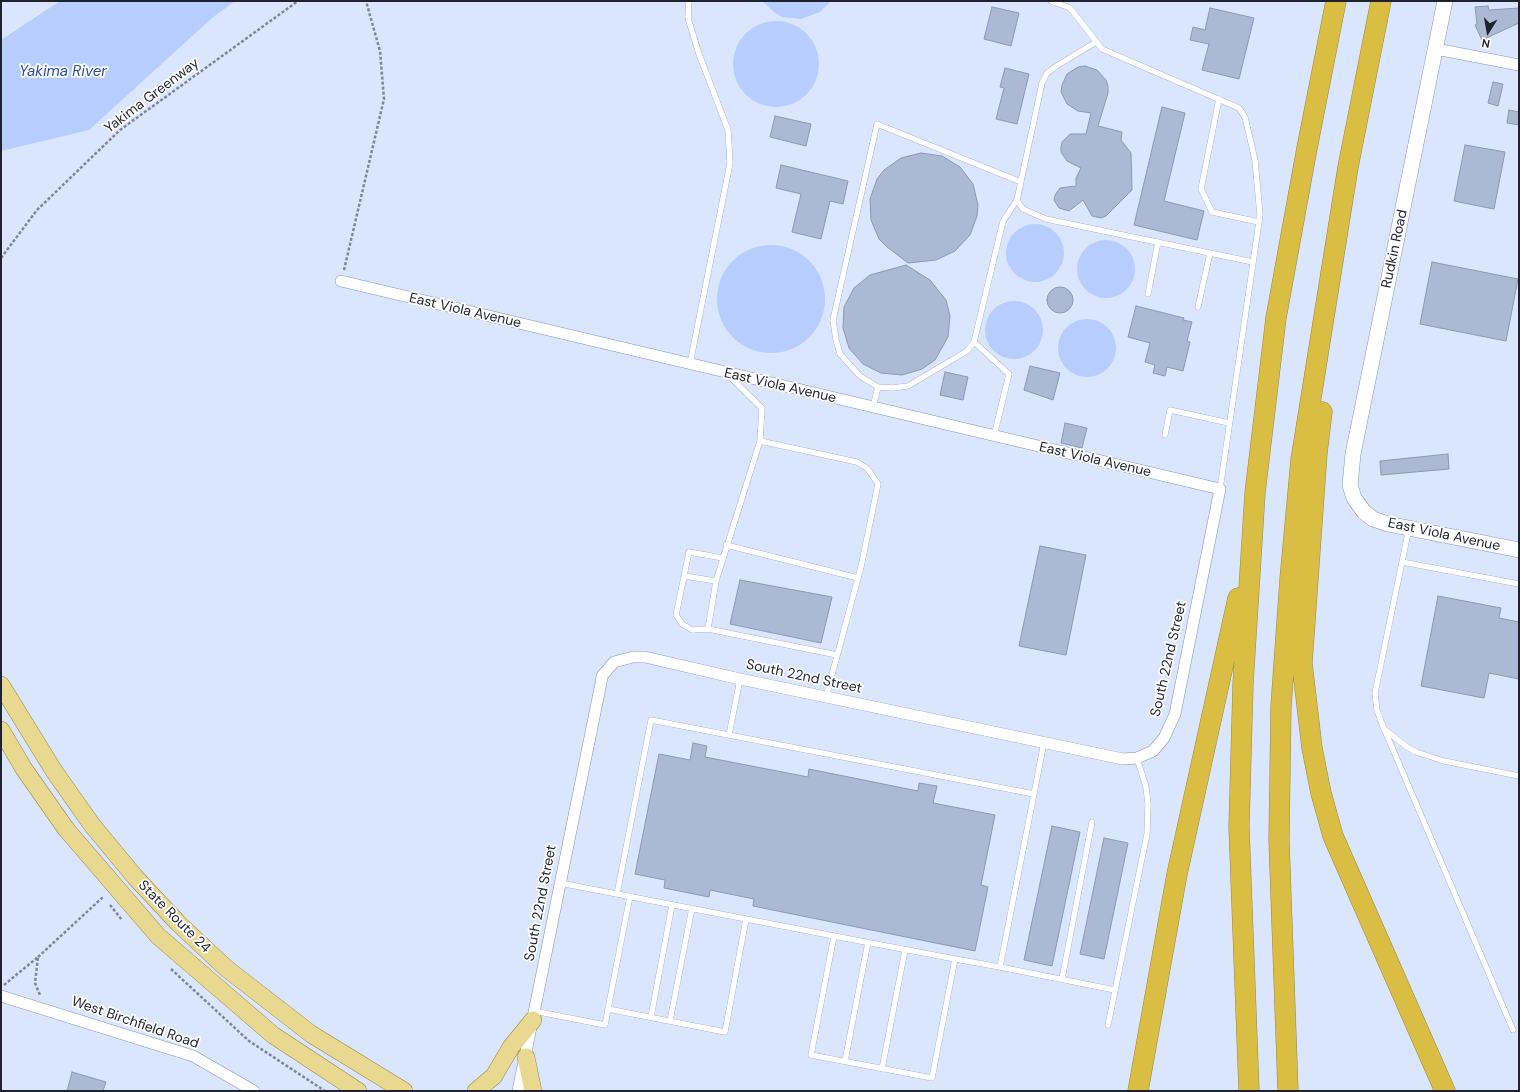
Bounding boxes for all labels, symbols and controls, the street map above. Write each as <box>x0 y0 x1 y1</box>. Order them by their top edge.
north arrow <box>1468 12 1508 52</box>
text: N <box>1480 36 1491 51</box>
street label: Yakima Greenway <box>101 55 203 137</box>
water label: Yakima River <box>19 63 107 81</box>
street label: Rudkin Road <box>1378 208 1412 290</box>
street label: East Viola Avenue <box>407 290 523 332</box>
street label: East Viola Avenue <box>722 365 838 407</box>
street label: East Viola Avenue <box>1037 439 1153 481</box>
street label: East Viola Avenue <box>1386 515 1502 555</box>
street label: South 22nd Street <box>1148 600 1190 718</box>
street label: South 22nd Street <box>745 657 863 697</box>
street label: South 22nd Street <box>521 843 561 963</box>
street label: State Route 24 <box>134 877 214 957</box>
street label: West Birchfield Road <box>69 993 201 1053</box>

